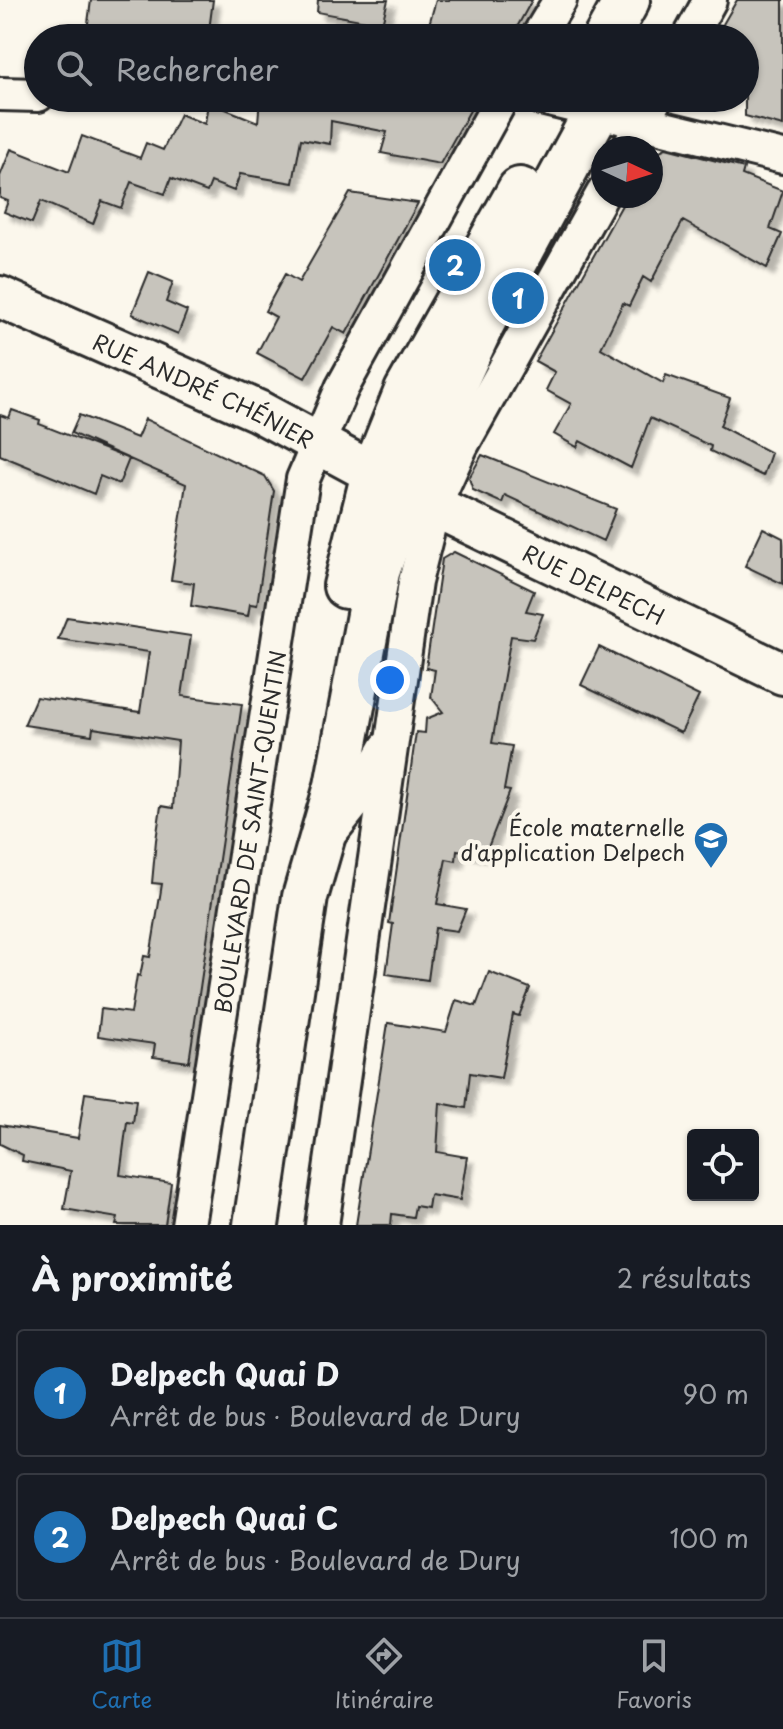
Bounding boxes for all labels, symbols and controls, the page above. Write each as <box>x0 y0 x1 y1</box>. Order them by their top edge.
search box <box>24 24 759 112</box>
icon: search <box>52 46 96 90</box>
text: Rechercher <box>116 46 279 91</box>
north arrow <box>591 136 663 208</box>
pin: 2 <box>429 235 481 295</box>
pin: 1 <box>492 268 544 328</box>
street label: RUE ANDRÉ CHÉNIER <box>88 324 321 455</box>
street label: RUE DELPECH <box>518 535 671 631</box>
street label: BOULEVARD DE SAINT-QUENTIN <box>204 648 293 1016</box>
your location <box>370 660 410 700</box>
place label: École maternelle d'application Delpech <box>461 810 685 868</box>
school or university icon: École maternelle d'application Delpech <box>692 820 730 870</box>
map controls <box>687 1129 759 1201</box>
button: locate <box>687 1129 759 1201</box>
text: À proximité <box>32 1251 233 1303</box>
text: 2 résultats <box>617 1258 751 1297</box>
text: Delpech Quai D <box>110 1351 340 1396</box>
text: 1 <box>54 1374 66 1413</box>
text: 90 m <box>682 1374 749 1413</box>
text: Arrêt de bus · Boulevard de Dury <box>110 1396 521 1435</box>
text: Delpech Quai C <box>110 1495 338 1540</box>
text: 2 <box>51 1518 69 1557</box>
text: 100 m <box>669 1518 749 1557</box>
text: Arrêt de bus · Boulevard de Dury <box>110 1540 521 1579</box>
tab: Carte <box>91 1634 152 1715</box>
tab: Itinéraire <box>335 1634 434 1715</box>
tab: Favoris <box>616 1634 692 1715</box>

